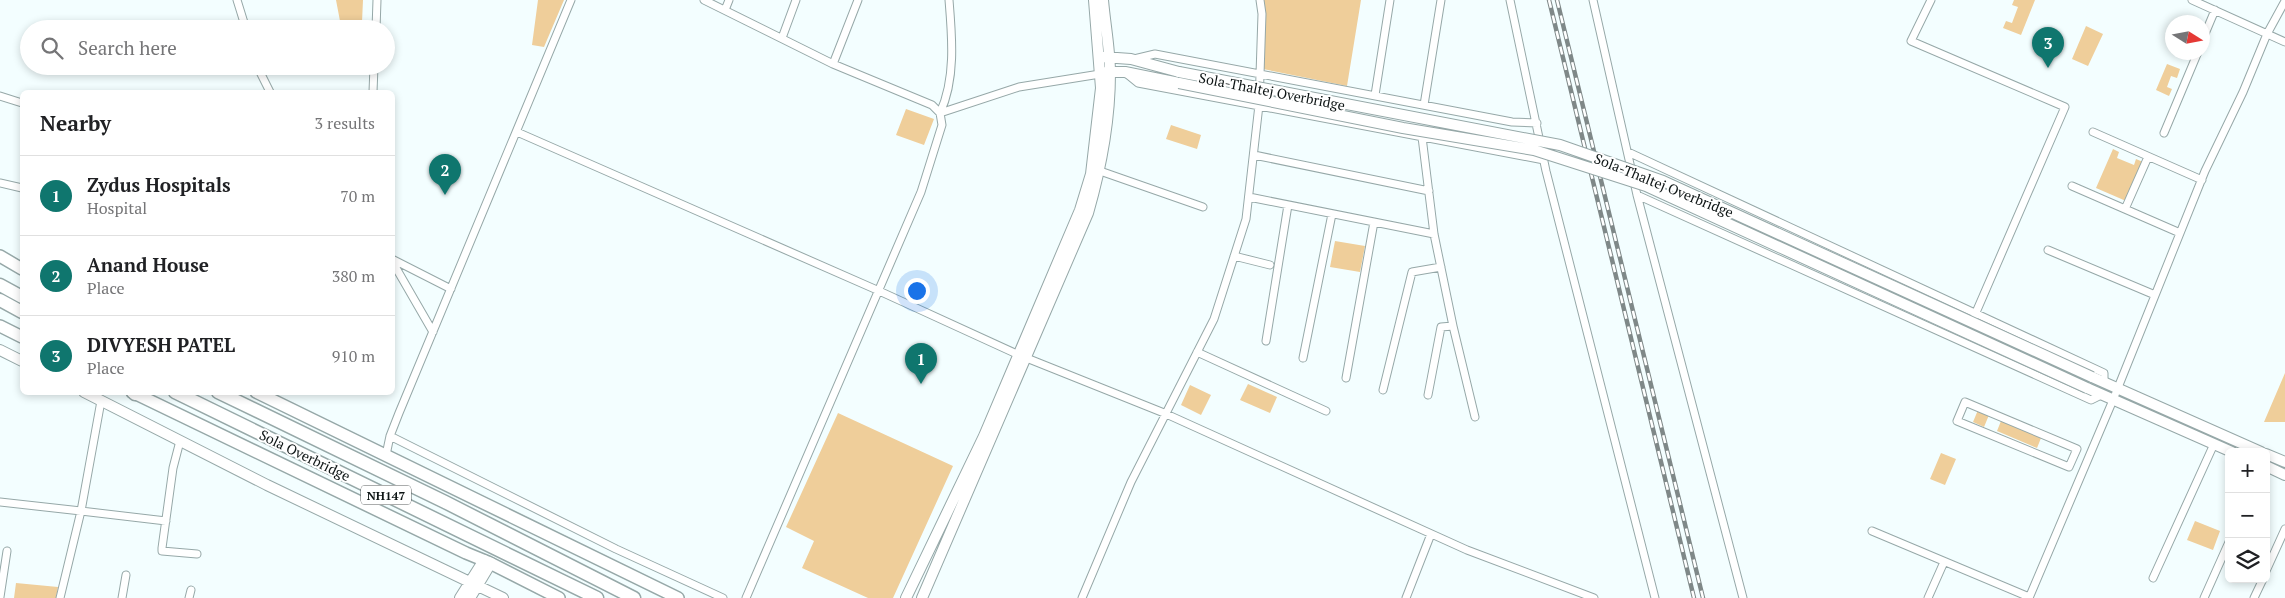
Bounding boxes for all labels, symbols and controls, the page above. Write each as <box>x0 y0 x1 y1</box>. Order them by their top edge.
north arrow <box>2165 15 2210 60</box>
search box <box>20 20 395 75</box>
pin: 3 <box>2032 27 2064 68</box>
icon: search <box>38 34 66 62</box>
text: Search here <box>78 35 177 60</box>
street label: Sola-Thaltej Overbridge <box>1197 68 1347 114</box>
text: Nearby <box>40 109 111 137</box>
text: 3 results <box>315 112 375 134</box>
street label: Sola-Thaltej Overbridge <box>1592 148 1736 222</box>
pin: 2 <box>429 154 461 195</box>
text: Zydus Hospitals <box>87 172 231 197</box>
text: 1 <box>51 185 61 207</box>
text: 70 m <box>340 185 375 207</box>
text: Hospital <box>87 197 147 219</box>
text: Anand House <box>87 252 209 277</box>
text: 2 <box>51 265 61 287</box>
text: 380 m <box>332 265 375 287</box>
text: Place <box>87 277 125 299</box>
your location <box>904 278 930 304</box>
text: DIVYESH PATEL <box>87 332 235 357</box>
pin: 1 <box>905 343 937 384</box>
text: 3 <box>51 345 61 367</box>
text: 910 m <box>332 345 375 367</box>
text: Place <box>87 357 125 379</box>
street label: Sola Overbridge <box>256 425 354 485</box>
map controls <box>2225 448 2270 583</box>
button: + <box>2225 448 2270 493</box>
road number: NH147 <box>361 486 411 504</box>
button: − <box>2225 493 2270 538</box>
button: layers <box>2225 538 2270 583</box>

